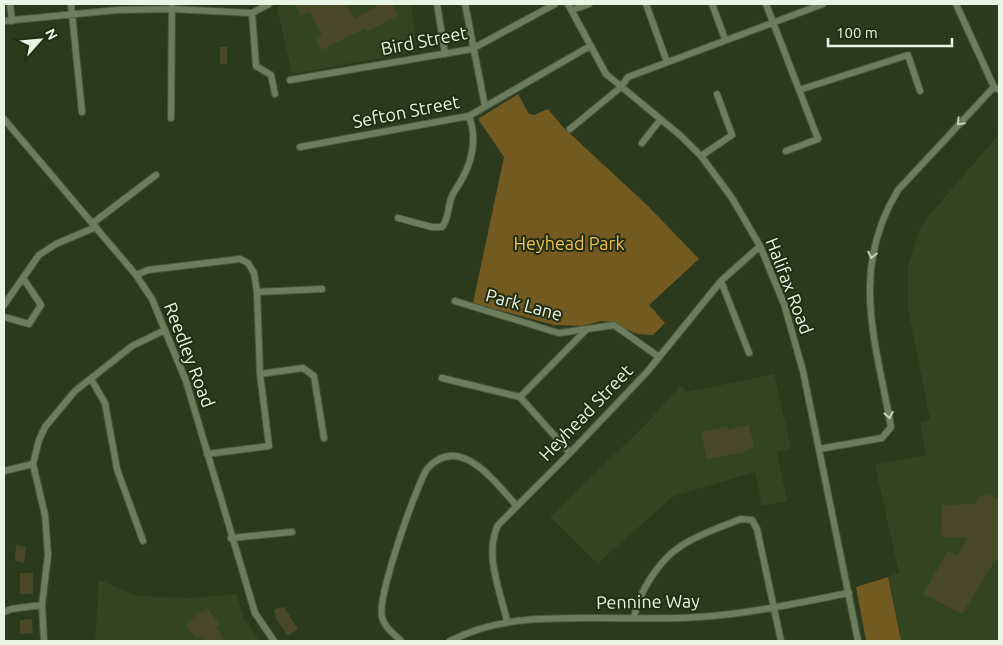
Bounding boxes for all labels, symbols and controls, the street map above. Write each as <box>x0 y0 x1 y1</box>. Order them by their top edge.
north arrow <box>15 15 65 65</box>
scale bar <box>828 15 952 47</box>
street label: Bird Street <box>379 22 469 58</box>
text: 100 m <box>836 24 878 41</box>
text: N <box>42 26 61 42</box>
street label: Sefton Street <box>351 91 461 131</box>
one-way arrow <box>957 117 966 126</box>
park label: Heyhead Park <box>513 233 625 253</box>
street label: Halifax Road <box>762 235 817 337</box>
one-way arrow <box>867 250 878 259</box>
street label: Park Lane <box>484 284 565 324</box>
street label: Reedley Road <box>161 299 219 410</box>
street label: Heyhead Street <box>534 360 636 464</box>
one-way arrow <box>883 411 893 420</box>
street label: Pennine Way <box>596 590 700 612</box>

